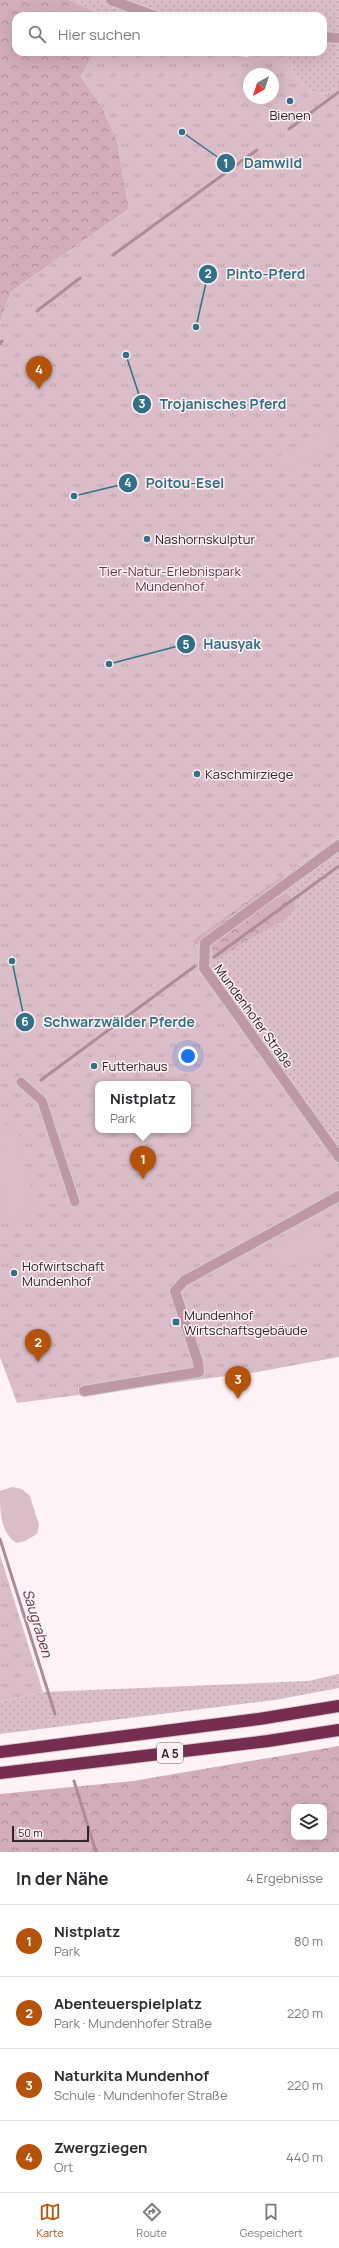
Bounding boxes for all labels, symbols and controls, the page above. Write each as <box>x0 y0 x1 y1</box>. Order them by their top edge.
search box <box>12 12 327 56</box>
icon: search <box>26 23 48 45</box>
text: Hier suchen <box>58 24 140 45</box>
north arrow <box>243 68 279 104</box>
marker: Bienen <box>285 96 295 106</box>
place label: Bienen <box>269 106 311 124</box>
callout: Damwild <box>216 150 310 176</box>
text: Damwild <box>244 153 302 172</box>
text: 1 <box>223 155 229 172</box>
callout: Pinto-Pferd <box>198 261 313 287</box>
text: Pinto-Pferd <box>227 264 305 283</box>
text: 2 <box>204 265 212 282</box>
pin: 4 <box>26 356 52 389</box>
callout: Trojanisches Pferd <box>132 391 295 417</box>
text: Trojanisches Pferd <box>160 394 286 413</box>
text: 3 <box>139 395 146 412</box>
callout: Poitou-Esel <box>118 470 233 496</box>
text: Poitou-Esel <box>146 473 224 492</box>
text: 4 <box>124 474 132 491</box>
place label: Nashornskulptur <box>155 530 255 548</box>
marker: Nashornskulptur <box>142 534 152 544</box>
park label: Tier-Natur-Erlebnispark Mundenhof <box>99 562 241 595</box>
callout: Hausyak <box>176 631 269 657</box>
text: Hausyak <box>203 634 261 653</box>
text: 5 <box>182 636 190 653</box>
place label: Kaschmirziege <box>205 765 294 783</box>
marker: Kaschmirziege <box>192 769 202 779</box>
street label: Mundenhofer Straße <box>210 961 298 1072</box>
callout: Schwarzwälder Pferde <box>15 1009 203 1035</box>
text: Schwarzwälder Pferde <box>43 1012 195 1031</box>
text: 6 <box>21 1013 29 1030</box>
your location <box>178 1046 198 1066</box>
place label: Futterhaus <box>102 1057 168 1075</box>
marker: Futterhaus <box>89 1061 99 1071</box>
popup <box>95 1081 191 1133</box>
text: Nistplatz <box>110 1088 176 1109</box>
text: Park <box>110 1109 136 1127</box>
pin: 1 <box>130 1146 156 1179</box>
place label: Hofwirtschaft Mundenhof <box>22 1257 105 1290</box>
marker: Hofwirtschaft Mundenhof <box>9 1268 19 1278</box>
place label: Mundenhof Wirtschaftsgebäude <box>184 1306 308 1339</box>
marker: Mundenhof Wirtschaftsgebäude <box>171 1317 181 1327</box>
pin: 2 <box>25 1329 51 1362</box>
pin: 3 <box>225 1366 251 1399</box>
water label: Saugraben <box>19 1587 58 1660</box>
road number: A 5 <box>157 1743 183 1763</box>
map controls <box>291 1804 327 1840</box>
button: layers <box>291 1804 327 1840</box>
scale bar <box>12 1824 89 1843</box>
text: 50 m <box>18 1825 43 1840</box>
text: In der Nähe <box>16 1867 109 1890</box>
text: 4 Ergebnisse <box>246 1869 323 1887</box>
text: Nistplatz <box>54 1921 120 1942</box>
text: 1 <box>26 1932 32 1950</box>
text: 80 m <box>294 1932 323 1950</box>
text: Park <box>54 1942 80 1960</box>
text: Abenteuerspielplatz <box>54 1993 202 2014</box>
text: 2 <box>25 2004 33 2022</box>
text: 220 m <box>287 2004 323 2022</box>
text: Park · Mundenhofer Straße <box>54 2014 212 2032</box>
text: Naturkita Mundenhof <box>54 2065 209 2086</box>
text: 3 <box>25 2076 33 2094</box>
text: 220 m <box>287 2076 323 2094</box>
text: Schule · Mundenhofer Straße <box>54 2086 227 2104</box>
text: Zwergziegen <box>54 2137 147 2158</box>
text: 4 <box>25 2148 33 2166</box>
text: 440 m <box>286 2148 323 2166</box>
text: Ort <box>54 2158 73 2176</box>
tab: Karte <box>36 2201 64 2240</box>
tab: Route <box>136 2201 167 2240</box>
tab: Gespeichert <box>240 2201 303 2240</box>

